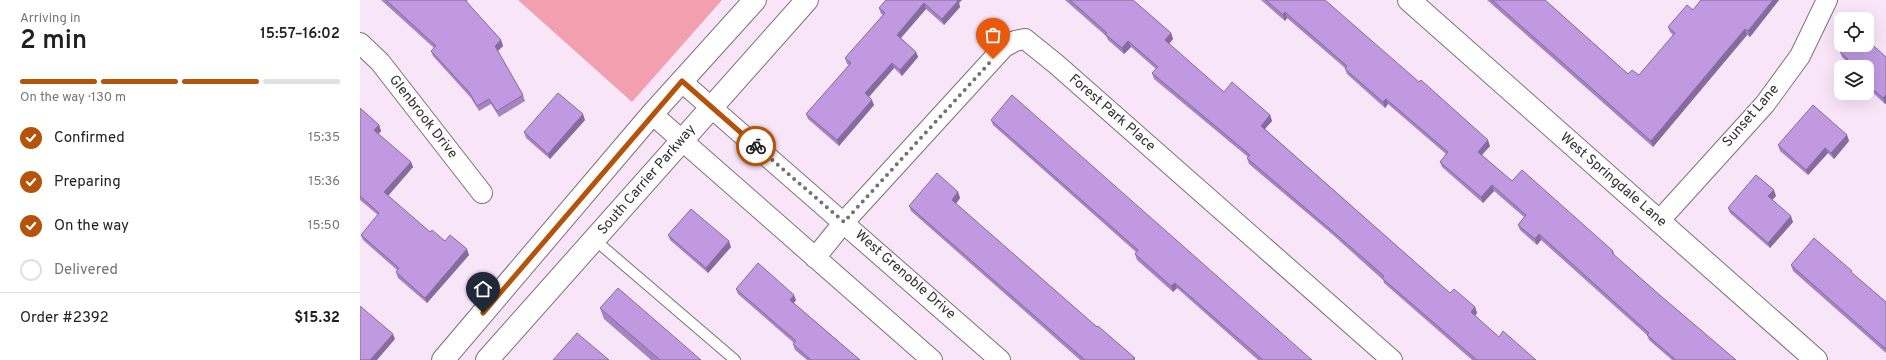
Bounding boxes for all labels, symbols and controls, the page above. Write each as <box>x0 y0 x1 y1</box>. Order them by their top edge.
text: Arriving in <box>20 11 81 27</box>
map controls <box>1834 12 1874 100</box>
button: locate <box>1834 12 1874 52</box>
pin <box>976 18 1010 59</box>
icon: bag <box>982 24 1004 46</box>
text: 2 min <box>20 25 87 58</box>
text: 15:57–16:02 <box>260 25 340 44</box>
button: layers <box>1834 60 1874 100</box>
street label: Forest Park Place <box>1065 71 1159 155</box>
street label: Glenbrook Drive <box>385 72 461 162</box>
street label: Sunset Lane <box>1719 81 1783 151</box>
text: On the way · 130 m <box>20 90 126 106</box>
street label: South Carrier Parkway <box>594 121 700 239</box>
courier <box>736 126 776 166</box>
icon: check <box>20 127 42 149</box>
text: Confirmed <box>54 129 125 148</box>
street label: West Springdale Lane <box>1556 129 1670 231</box>
text: 15:35 <box>308 130 340 146</box>
icon: bike <box>745 135 767 157</box>
icon: check <box>20 171 42 193</box>
text: Preparing <box>54 173 121 192</box>
text: 15:36 <box>309 174 340 190</box>
icon: check <box>20 215 42 237</box>
text: On the way <box>54 217 129 236</box>
text: 15:50 <box>308 218 340 234</box>
street label: West Grenoble Drive <box>851 227 959 323</box>
text: Delivered <box>54 261 118 280</box>
pin <box>466 272 500 313</box>
icon: home <box>472 278 494 300</box>
text: Order #2392 <box>20 309 109 328</box>
text: $15.32 <box>294 309 340 328</box>

